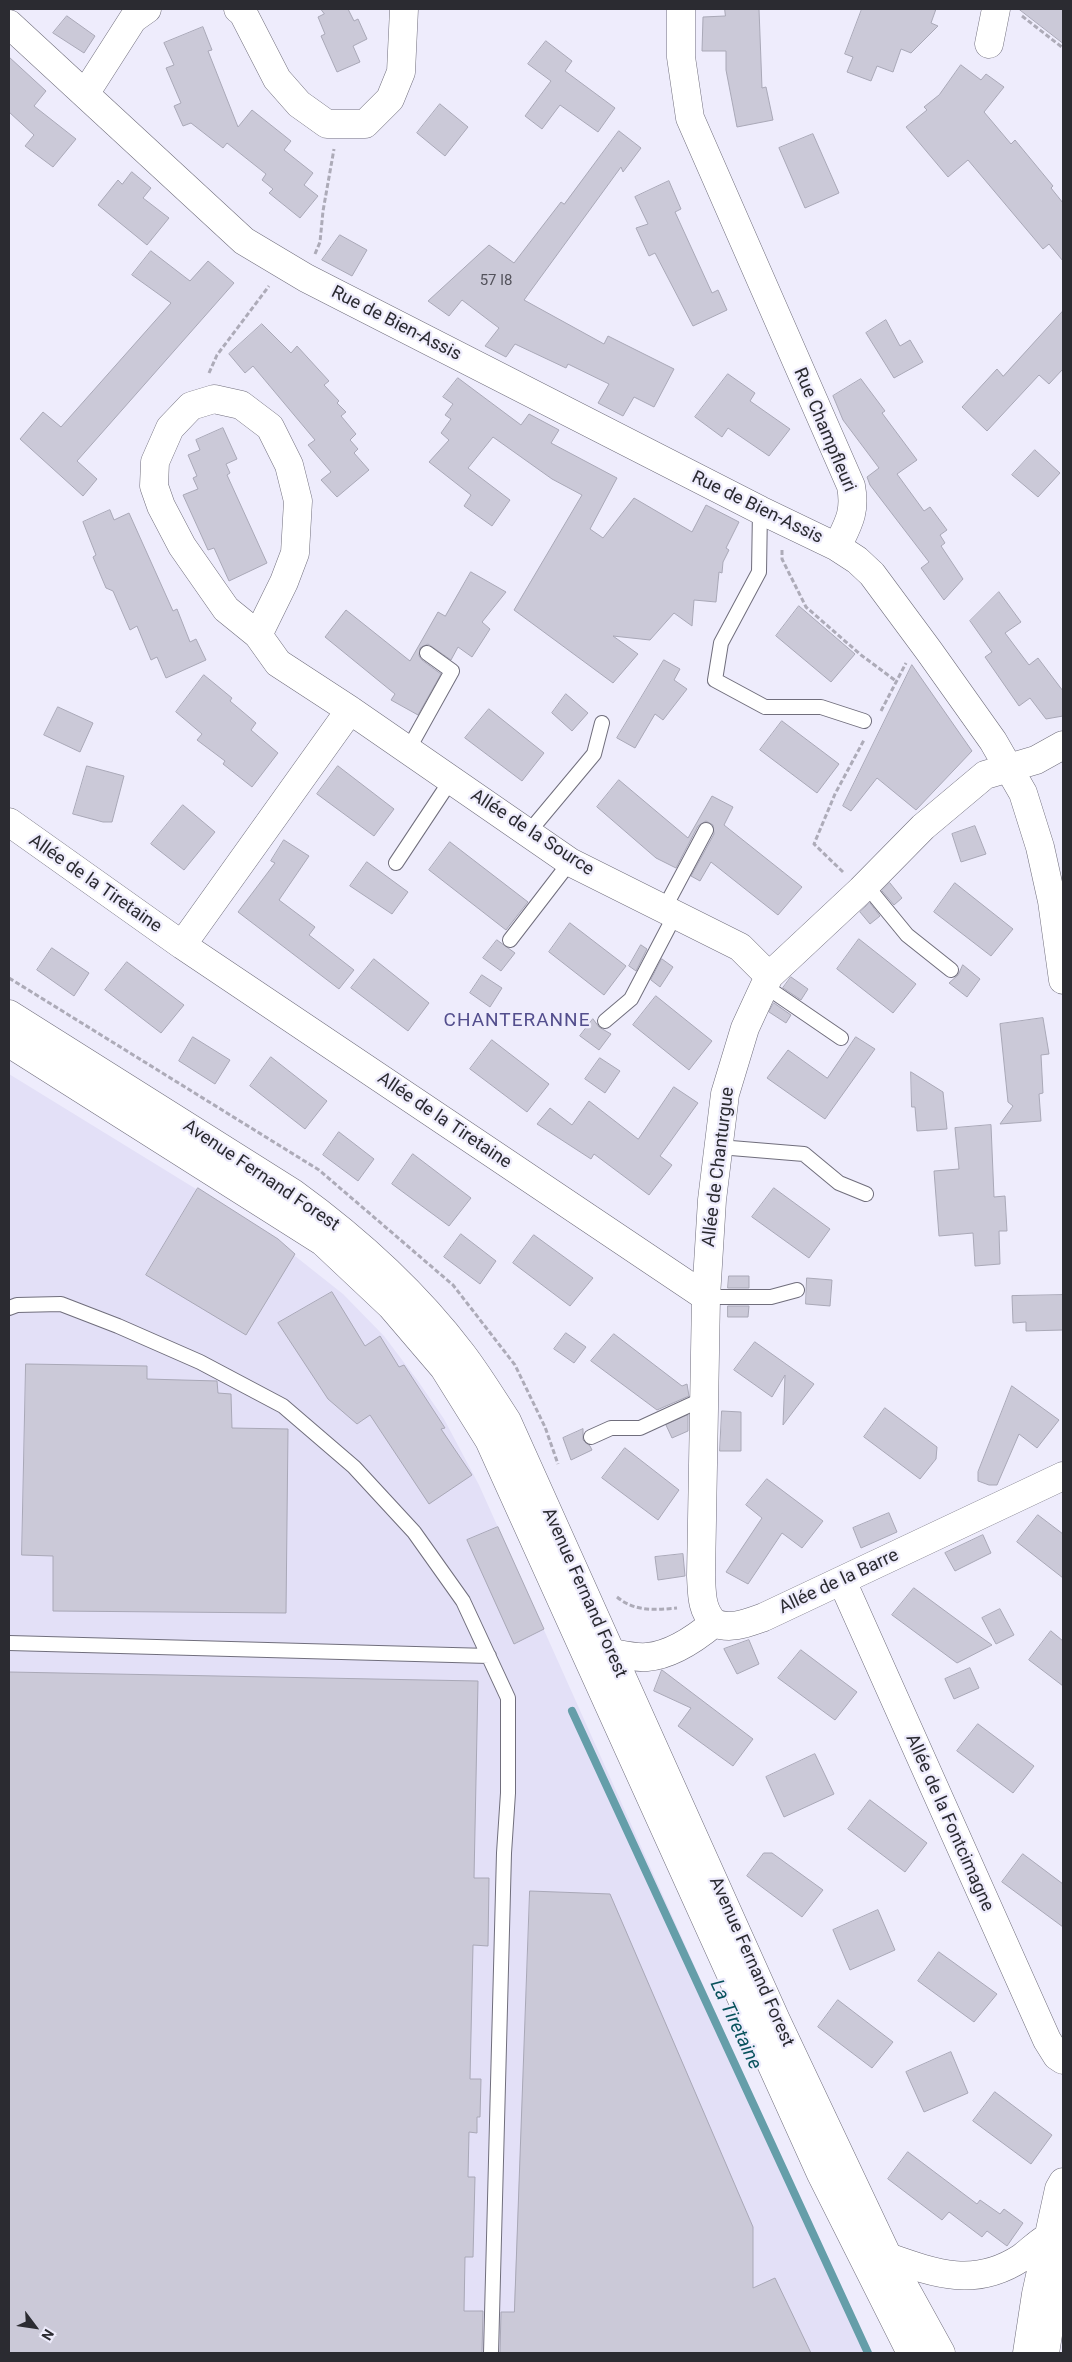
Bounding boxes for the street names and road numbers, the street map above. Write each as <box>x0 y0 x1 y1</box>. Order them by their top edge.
street label: Rue de Bien-Assis <box>327 282 465 366</box>
street label: Rue Champfleuri <box>788 365 860 495</box>
street label: Rue de Bien-Assis <box>688 467 826 549</box>
street label: Allée de la Source <box>466 785 598 881</box>
street label: Allée de la Tiretaine <box>25 830 165 938</box>
street label: Allée de la Tiretaine <box>373 1068 515 1174</box>
street label: Allée de Chanturgue <box>698 1086 740 1248</box>
street label: Avenue Fernand Forest <box>179 1116 343 1236</box>
street label: Avenue Fernand Forest <box>537 1505 631 1681</box>
street label: Allée de la Barre <box>776 1545 902 1619</box>
street label: Allée de la Fontcimagne <box>900 1731 998 1915</box>
street label: Avenue Fernand Forest <box>704 1874 798 2050</box>

